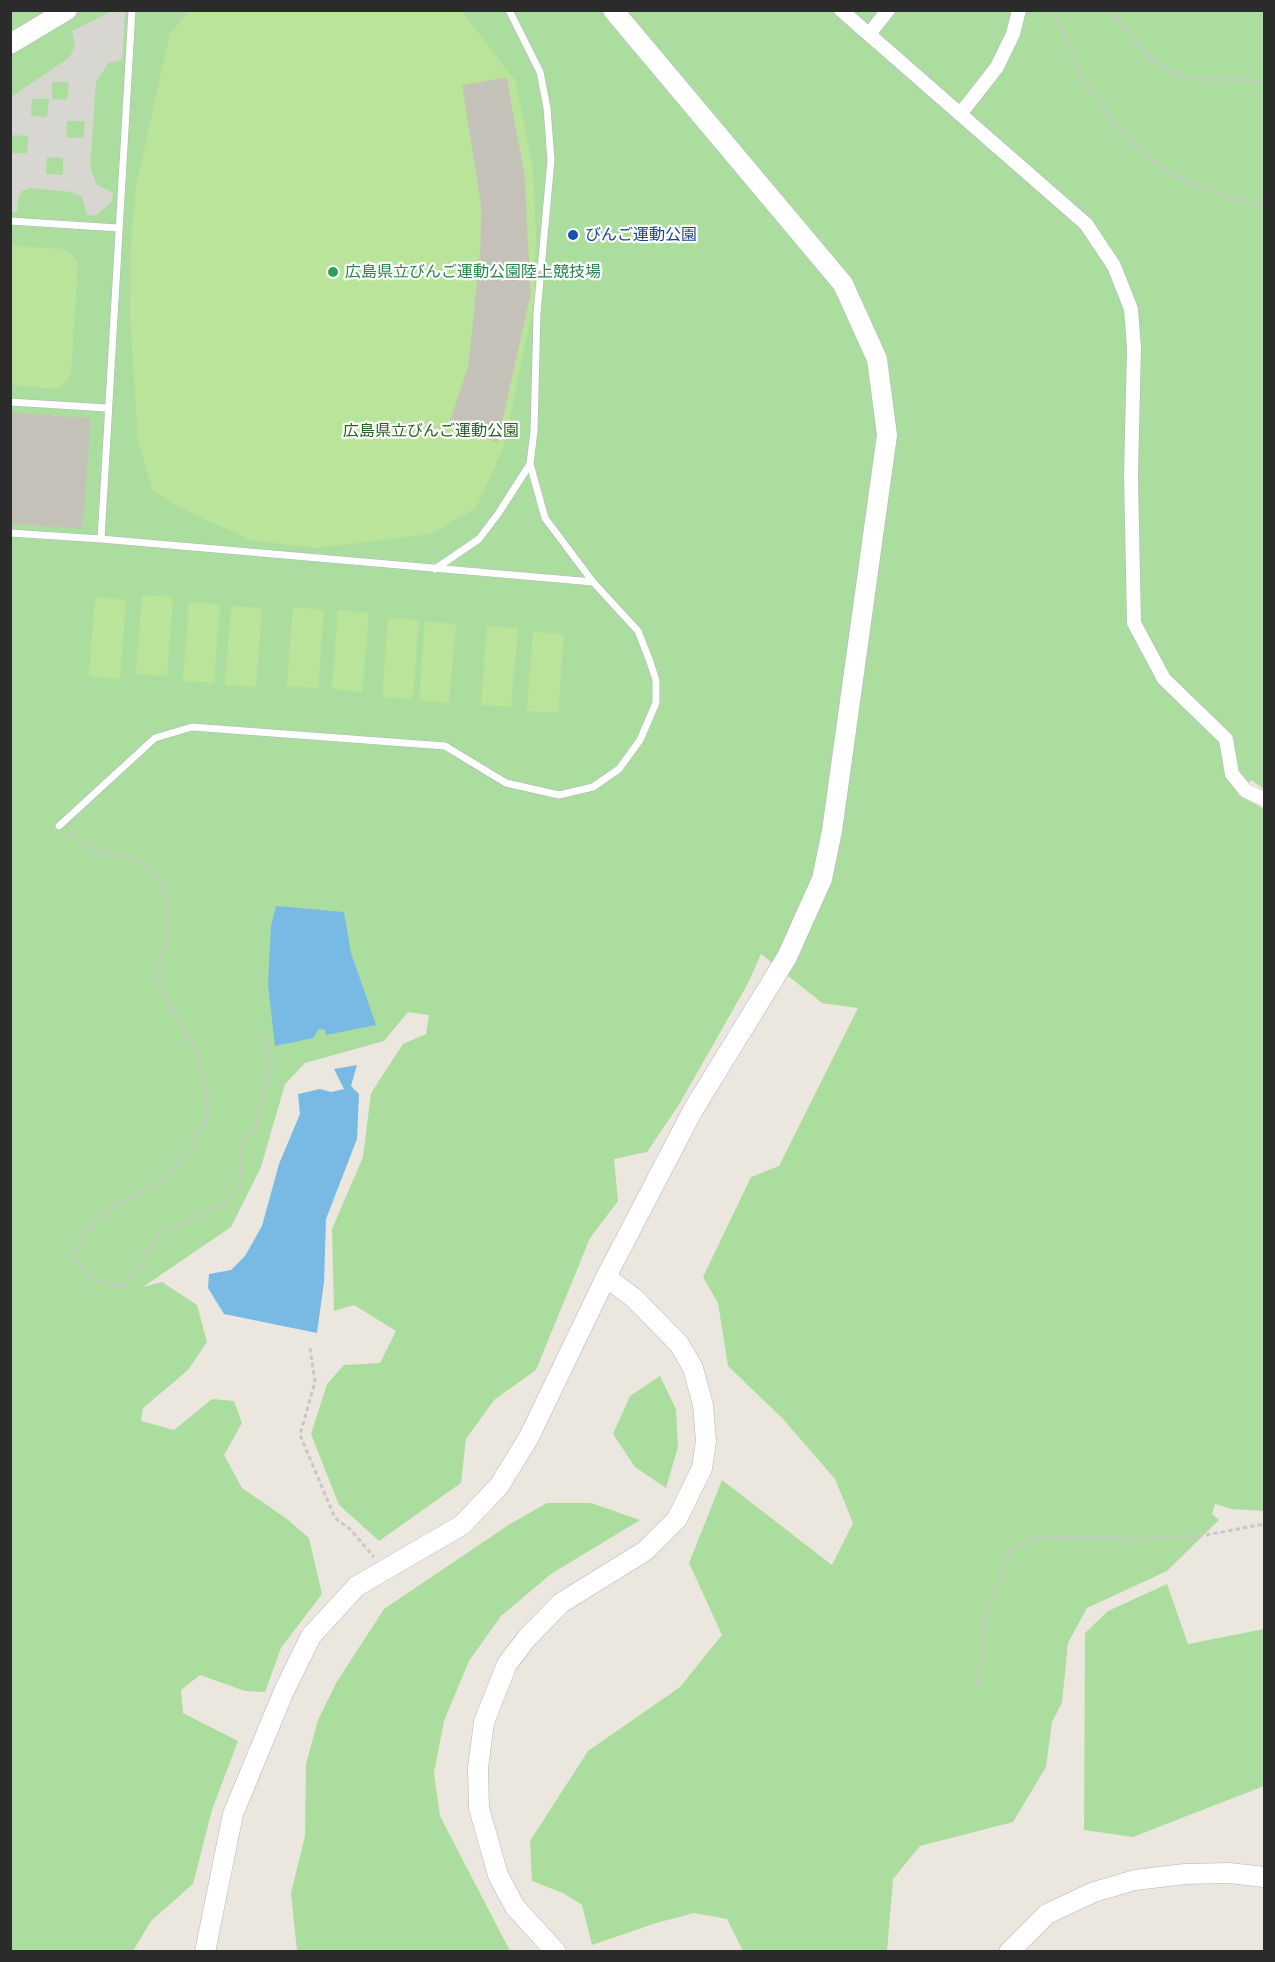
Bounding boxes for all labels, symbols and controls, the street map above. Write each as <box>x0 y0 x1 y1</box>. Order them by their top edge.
place label: びんご運動公園 <box>585 225 697 245</box>
marker: びんご運動公園 <box>566 228 580 242</box>
place label: 広島県立びんご運動公園陸上競技場 <box>345 262 601 282</box>
marker: 広島県立びんご運動公園陸上競技場 <box>326 265 340 279</box>
park label: 広島県立びんご運動公園 <box>343 421 519 441</box>

